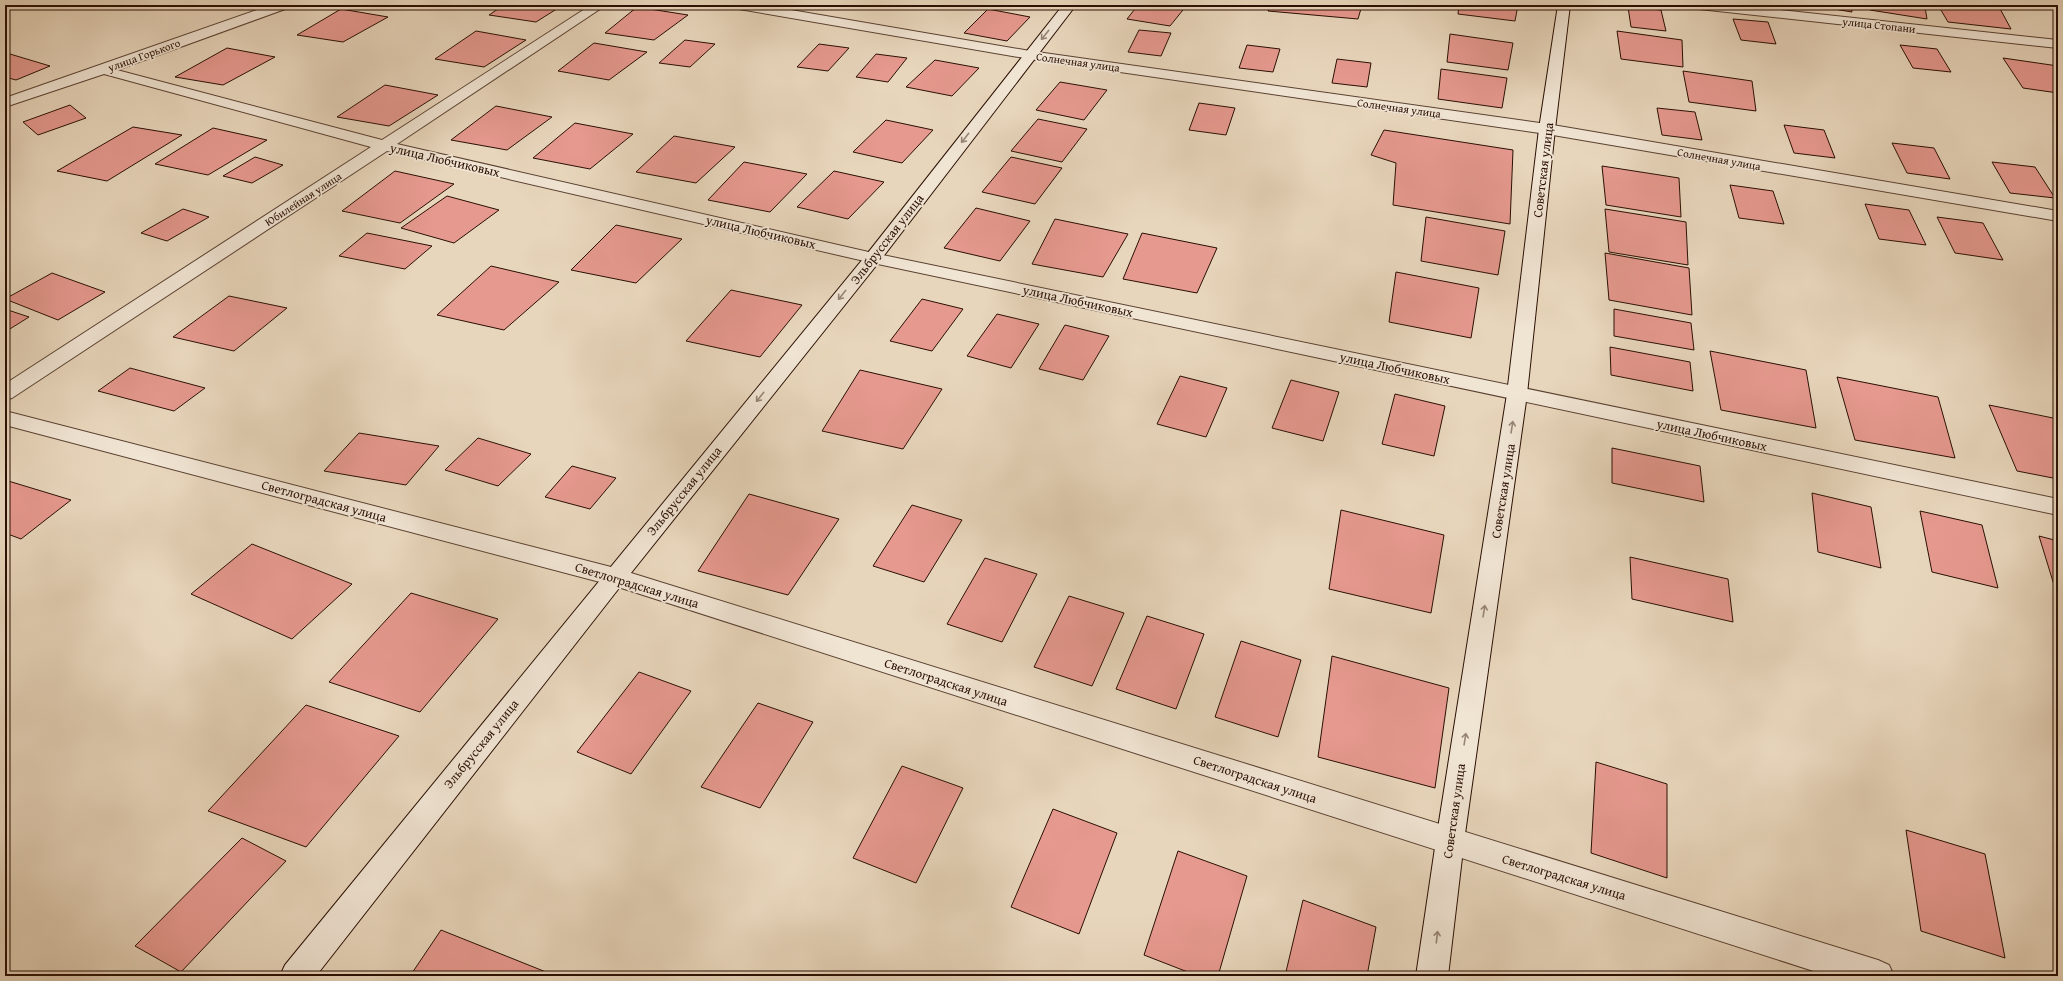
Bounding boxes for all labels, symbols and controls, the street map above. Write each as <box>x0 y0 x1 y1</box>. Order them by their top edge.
street label: улица Стопани <box>1841 13 1917 37</box>
one-way arrow <box>1041 30 1049 41</box>
street label: улица Горького <box>105 34 183 76</box>
street label: Солнечная улица <box>1035 48 1122 76</box>
street label: Солнечная улица <box>1356 94 1443 122</box>
street label: Советская улица <box>1528 121 1558 219</box>
one-way arrow <box>961 132 969 143</box>
street label: улица Любчиковых <box>387 138 502 182</box>
street label: Солнечная улица <box>1676 144 1763 174</box>
street label: Юбилейная улица <box>261 168 345 230</box>
street label: Эльбрусская улица <box>846 189 929 288</box>
street label: улица Любчиковых <box>703 210 818 254</box>
street label: улица Любчиковых <box>1020 280 1135 322</box>
one-way arrow <box>838 290 846 301</box>
street label: улица Любчиковых <box>1337 347 1452 389</box>
one-way arrow <box>756 391 765 402</box>
street label: улица Любчиковых <box>1654 414 1769 456</box>
one-way arrow <box>1508 421 1516 434</box>
street label: Советская улица <box>1486 441 1520 540</box>
street label: Эльбрусская улица <box>642 442 727 540</box>
street label: Светлоградская улица <box>259 475 389 527</box>
street label: Светлоградская улица <box>573 557 702 613</box>
one-way arrow <box>1480 605 1488 618</box>
street label: Светлоградская улица <box>882 653 1011 711</box>
street label: Эльбрусская улица <box>439 695 524 793</box>
one-way arrow <box>1461 733 1469 746</box>
street label: Светлоградская улица <box>1191 750 1320 808</box>
street label: Советская улица <box>1438 761 1470 860</box>
street label: Светлоградская улица <box>1500 849 1629 905</box>
one-way arrow <box>1433 931 1441 944</box>

